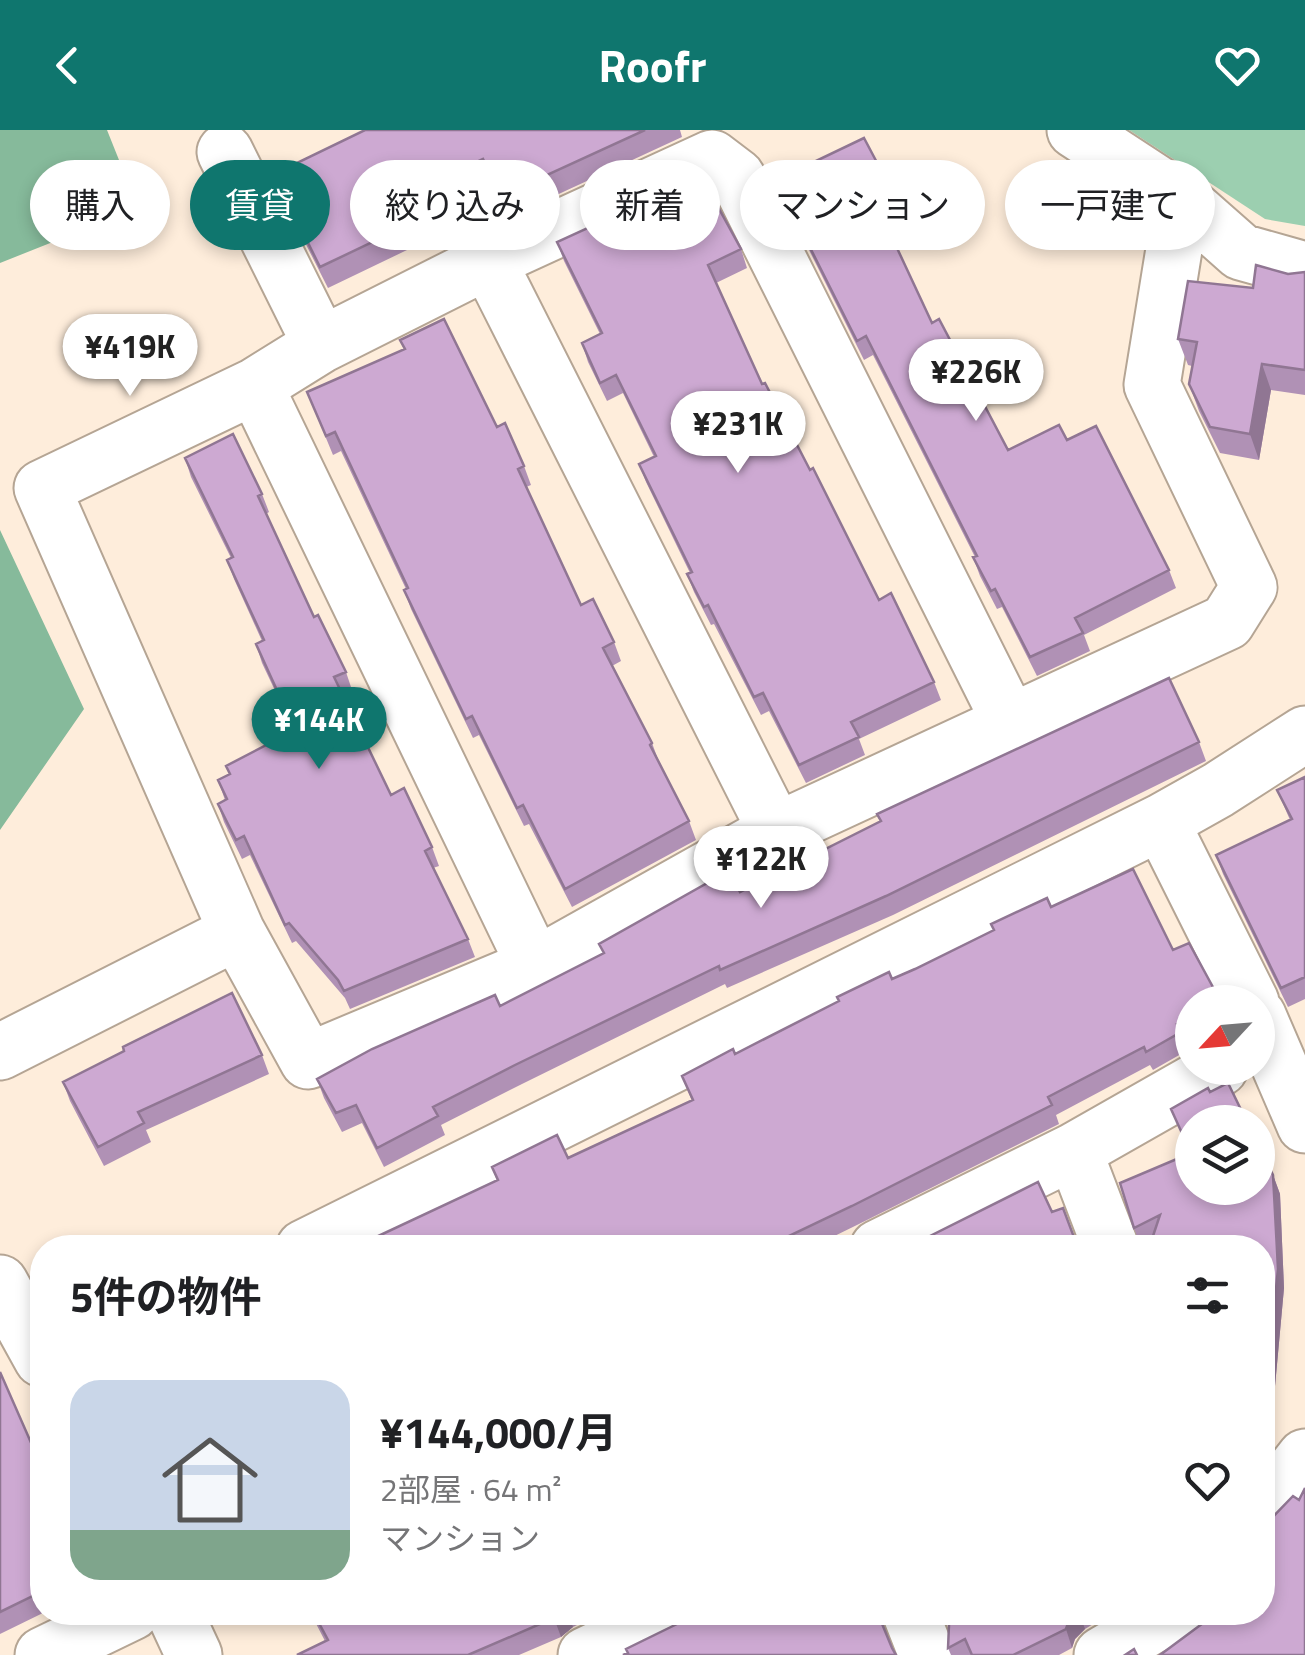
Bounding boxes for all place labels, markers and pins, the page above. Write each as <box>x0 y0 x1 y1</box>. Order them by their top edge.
pin: ¥419K <box>60 314 200 399</box>
pin: ¥226K <box>906 339 1046 424</box>
pin: ¥231K <box>668 391 808 476</box>
pin: ¥144K <box>249 687 389 772</box>
pin: ¥122K <box>691 826 831 911</box>

